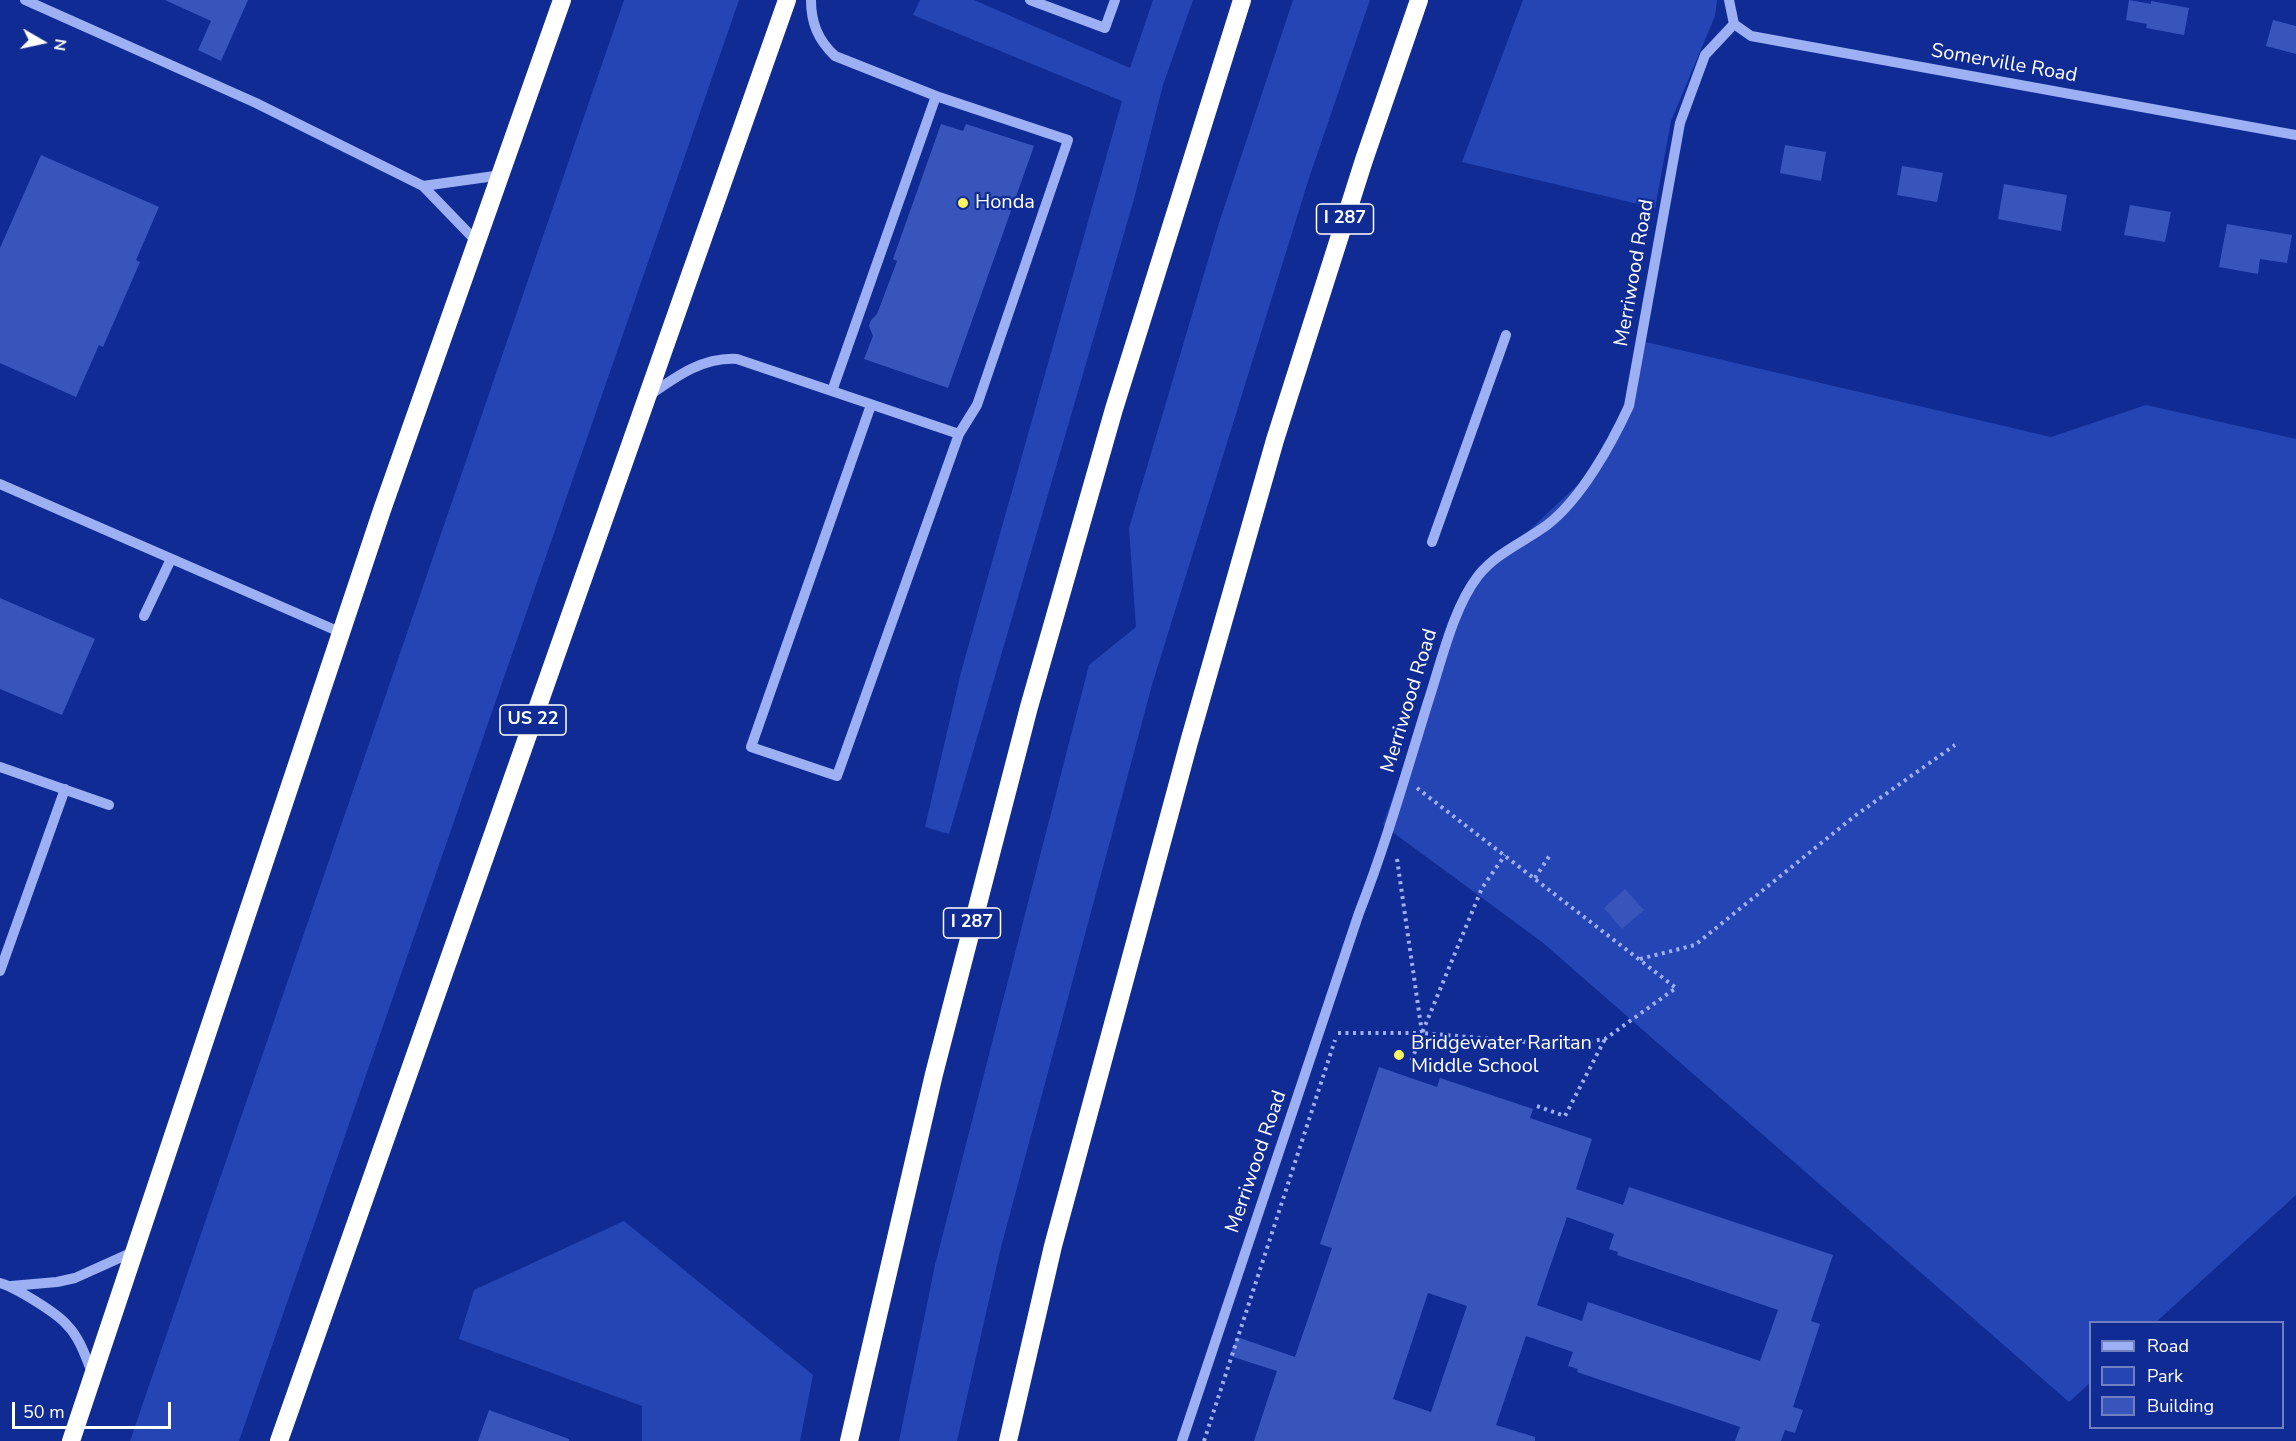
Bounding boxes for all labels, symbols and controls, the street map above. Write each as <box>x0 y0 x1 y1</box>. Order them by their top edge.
north arrow <box>12 12 72 72</box>
text: N <box>48 37 72 52</box>
street label: Somerville Road <box>1929 39 2079 89</box>
place label: Honda <box>975 191 1035 215</box>
marker: Honda <box>956 196 970 210</box>
street label: Merriwood Road <box>1610 198 1660 348</box>
road number: I 287 <box>1316 204 1374 234</box>
street label: Merriwood Road <box>1377 626 1443 776</box>
road number: US 22 <box>500 705 566 735</box>
road number: I 287 <box>944 908 1000 938</box>
place label: Bridgewater Raritan Middle School <box>1411 1032 1592 1079</box>
marker: Bridgewater Raritan Middle School <box>1392 1048 1406 1062</box>
street label: Merriwood Road <box>1221 1088 1293 1236</box>
legend <box>2089 1321 2284 1429</box>
text: Road <box>2147 1334 2189 1358</box>
text: Park <box>2147 1364 2183 1388</box>
scale bar <box>15 1390 174 1428</box>
text: Building <box>2147 1394 2214 1418</box>
text: 50 m <box>23 1400 65 1424</box>

